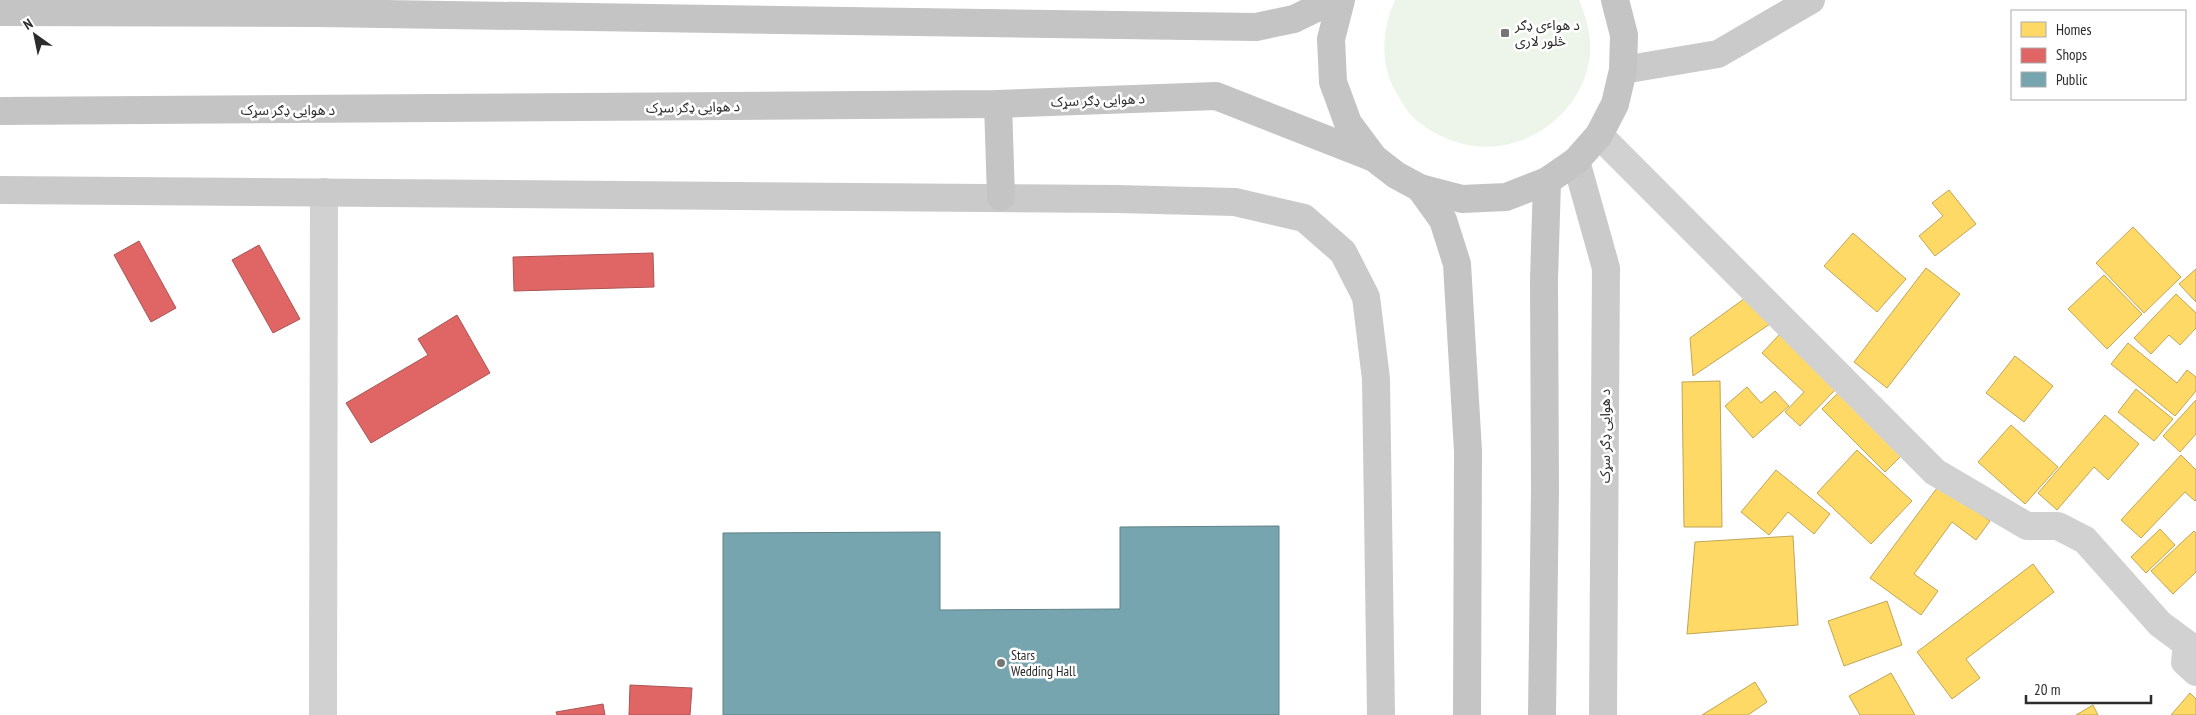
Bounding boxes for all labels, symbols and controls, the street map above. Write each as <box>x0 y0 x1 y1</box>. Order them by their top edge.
north arrow <box>10 10 60 60</box>
legend <box>2011 10 2186 100</box>
text: N <box>20 14 36 34</box>
place label: د هواٸ ډګر څلور لارى <box>1514 16 1580 50</box>
text: Homes <box>2056 20 2092 39</box>
marker: د هواٸ ډګر څلور لارى <box>1499 27 1511 39</box>
text: Shops <box>2056 45 2087 64</box>
text: Public <box>2056 70 2088 89</box>
street label: د هوایی ډګر سړک <box>1051 89 1146 111</box>
street label: د هوایی ډګر سړک <box>646 97 741 117</box>
street label: د هوایی ډګر سړک <box>241 101 335 119</box>
street label: د هوایی ډګر سړک <box>1596 389 1614 483</box>
place label: Stars Wedding Hall <box>1011 646 1076 680</box>
marker: Stars Wedding Hall <box>995 657 1007 669</box>
scale bar <box>2026 672 2151 704</box>
text: 20 m <box>2034 680 2060 699</box>

